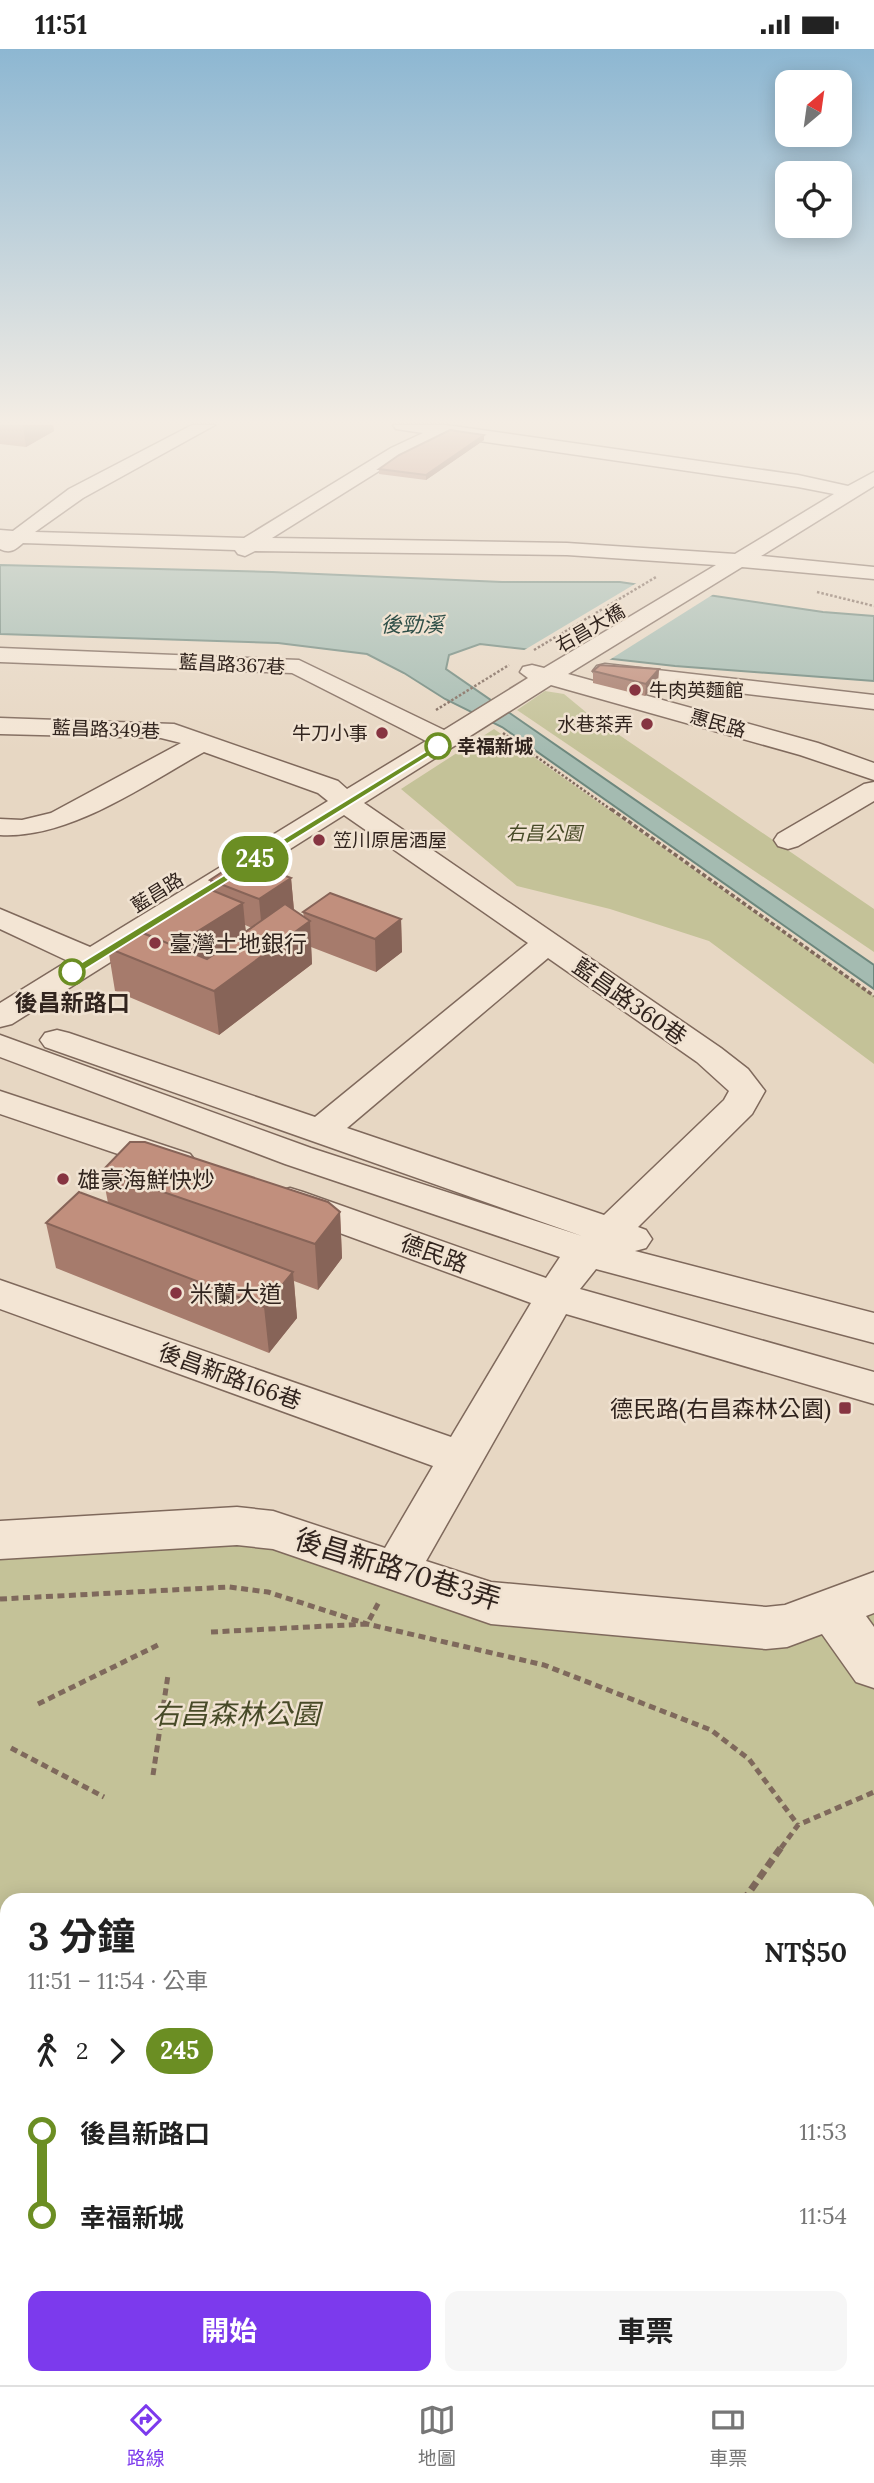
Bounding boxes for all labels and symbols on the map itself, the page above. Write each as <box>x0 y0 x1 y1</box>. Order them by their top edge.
north arrow <box>775 70 852 147</box>
street label: 右昌大橋 <box>551 599 629 657</box>
water label: 後勁溪 <box>381 611 446 638</box>
street label: 藍昌路367巷 <box>178 649 286 679</box>
place label: 牛肉英麵館 <box>649 678 744 702</box>
marker: 牛肉英麵館 <box>627 682 643 698</box>
street label: 惠民路 <box>687 704 749 742</box>
place label: 水巷茶弄 <box>557 712 633 736</box>
street label: 藍昌路349巷 <box>52 715 160 743</box>
marker: 水巷茶弄 <box>639 716 655 732</box>
place label: 牛刀小事 <box>292 721 368 745</box>
marker: 牛刀小事 <box>374 725 390 741</box>
marker: 幸福新城 <box>425 733 451 759</box>
place label: 幸福新城 <box>457 734 533 758</box>
park label: 右昌公園 <box>506 821 585 845</box>
place label: 笠川原居酒屋 <box>333 828 447 852</box>
marker: 笠川原居酒屋 <box>311 832 327 848</box>
line badge: 245 <box>215 836 295 882</box>
street label: 藍昌路 <box>126 867 188 917</box>
place label: 臺灣土地銀行 <box>169 929 307 958</box>
marker: 臺灣土地銀行 <box>147 935 163 951</box>
street label: 藍昌路360巷 <box>567 951 693 1051</box>
marker: 後昌新路口 <box>59 959 85 985</box>
place label: 後昌新路口 <box>15 988 130 1017</box>
place label: 雄豪海鮮快炒 <box>77 1165 215 1194</box>
marker: 雄豪海鮮快炒 <box>55 1171 71 1187</box>
street label: 德民路 <box>397 1228 471 1278</box>
place label: 米蘭大道 <box>190 1279 282 1308</box>
marker: 米蘭大道 <box>168 1285 184 1301</box>
street label: 後昌新路166巷 <box>155 1337 305 1415</box>
place label: 德民路(右昌森林公園) <box>610 1394 831 1424</box>
marker: 德民路(右昌森林公園) <box>837 1400 853 1416</box>
street label: 後昌新路70巷3弄 <box>290 1521 506 1617</box>
park label: 右昌森林公園 <box>152 1696 324 1732</box>

